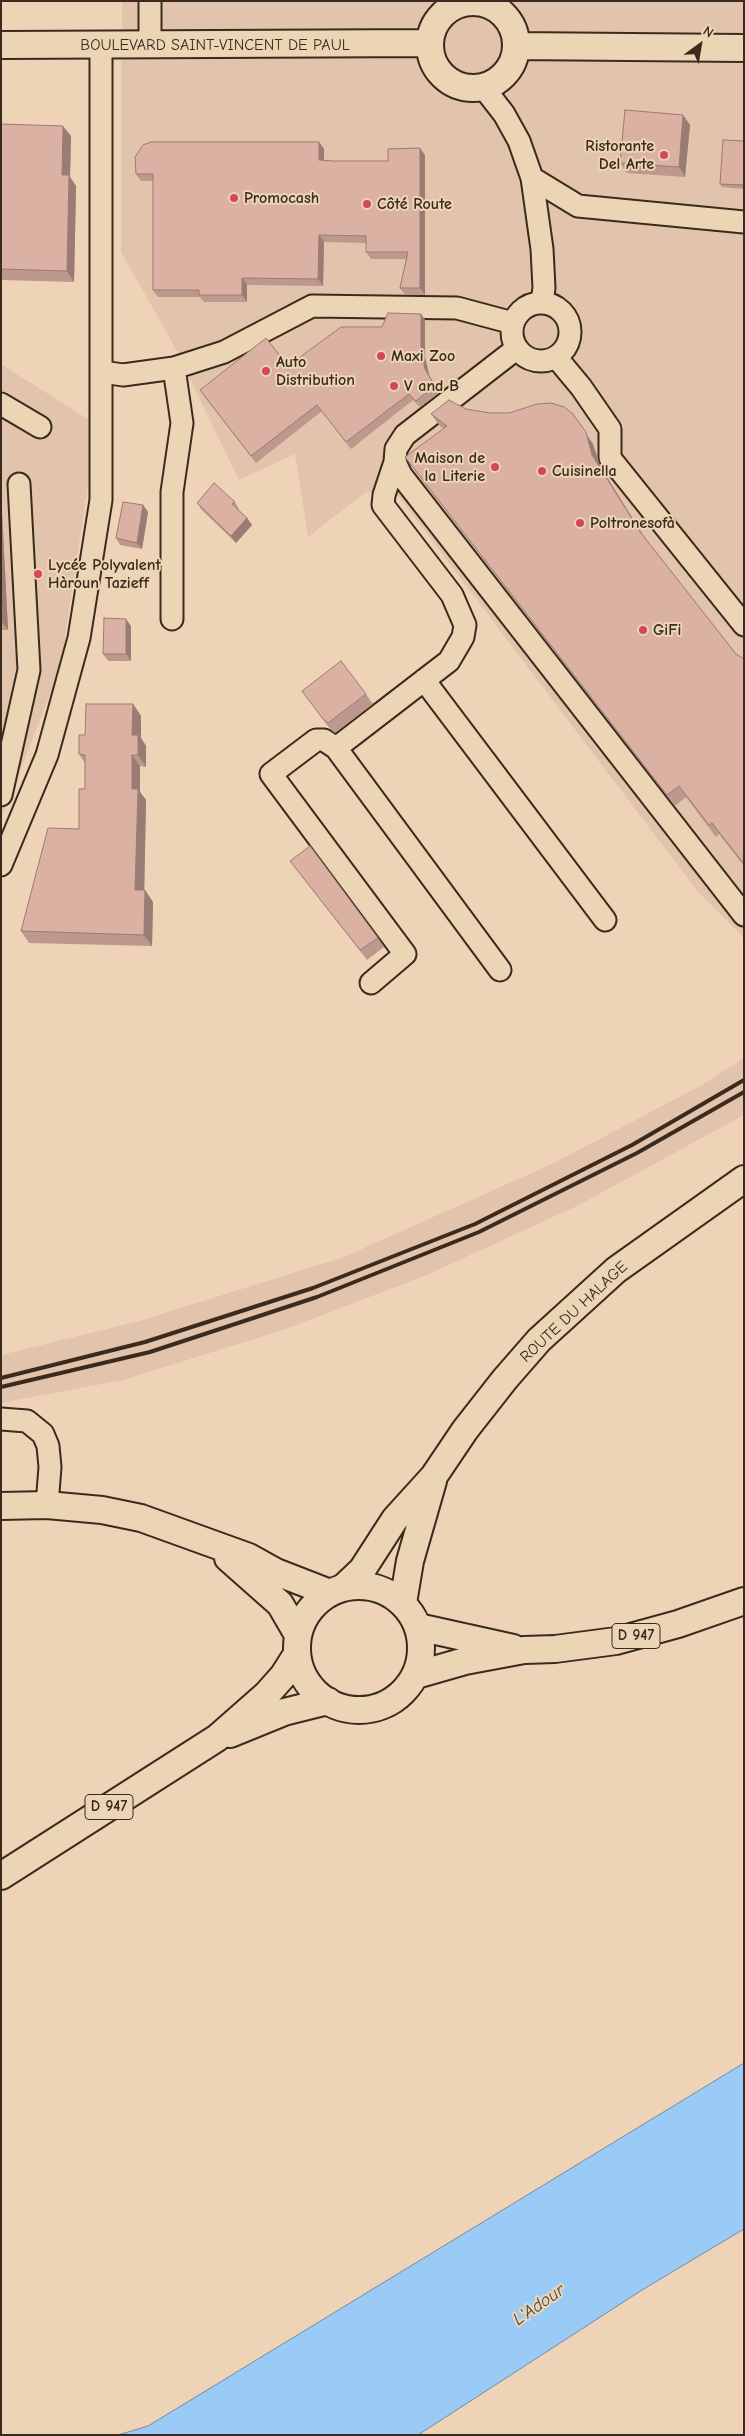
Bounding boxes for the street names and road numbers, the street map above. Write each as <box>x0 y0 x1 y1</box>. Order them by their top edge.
street label: BOULEVARD SAINT-VINCENT DE PAUL <box>80 35 350 55</box>
street label: ROUTE DU HALAGE <box>516 1257 632 1367</box>
road number: D 947 <box>612 1624 660 1648</box>
road number: D 947 <box>85 1794 133 1820</box>

